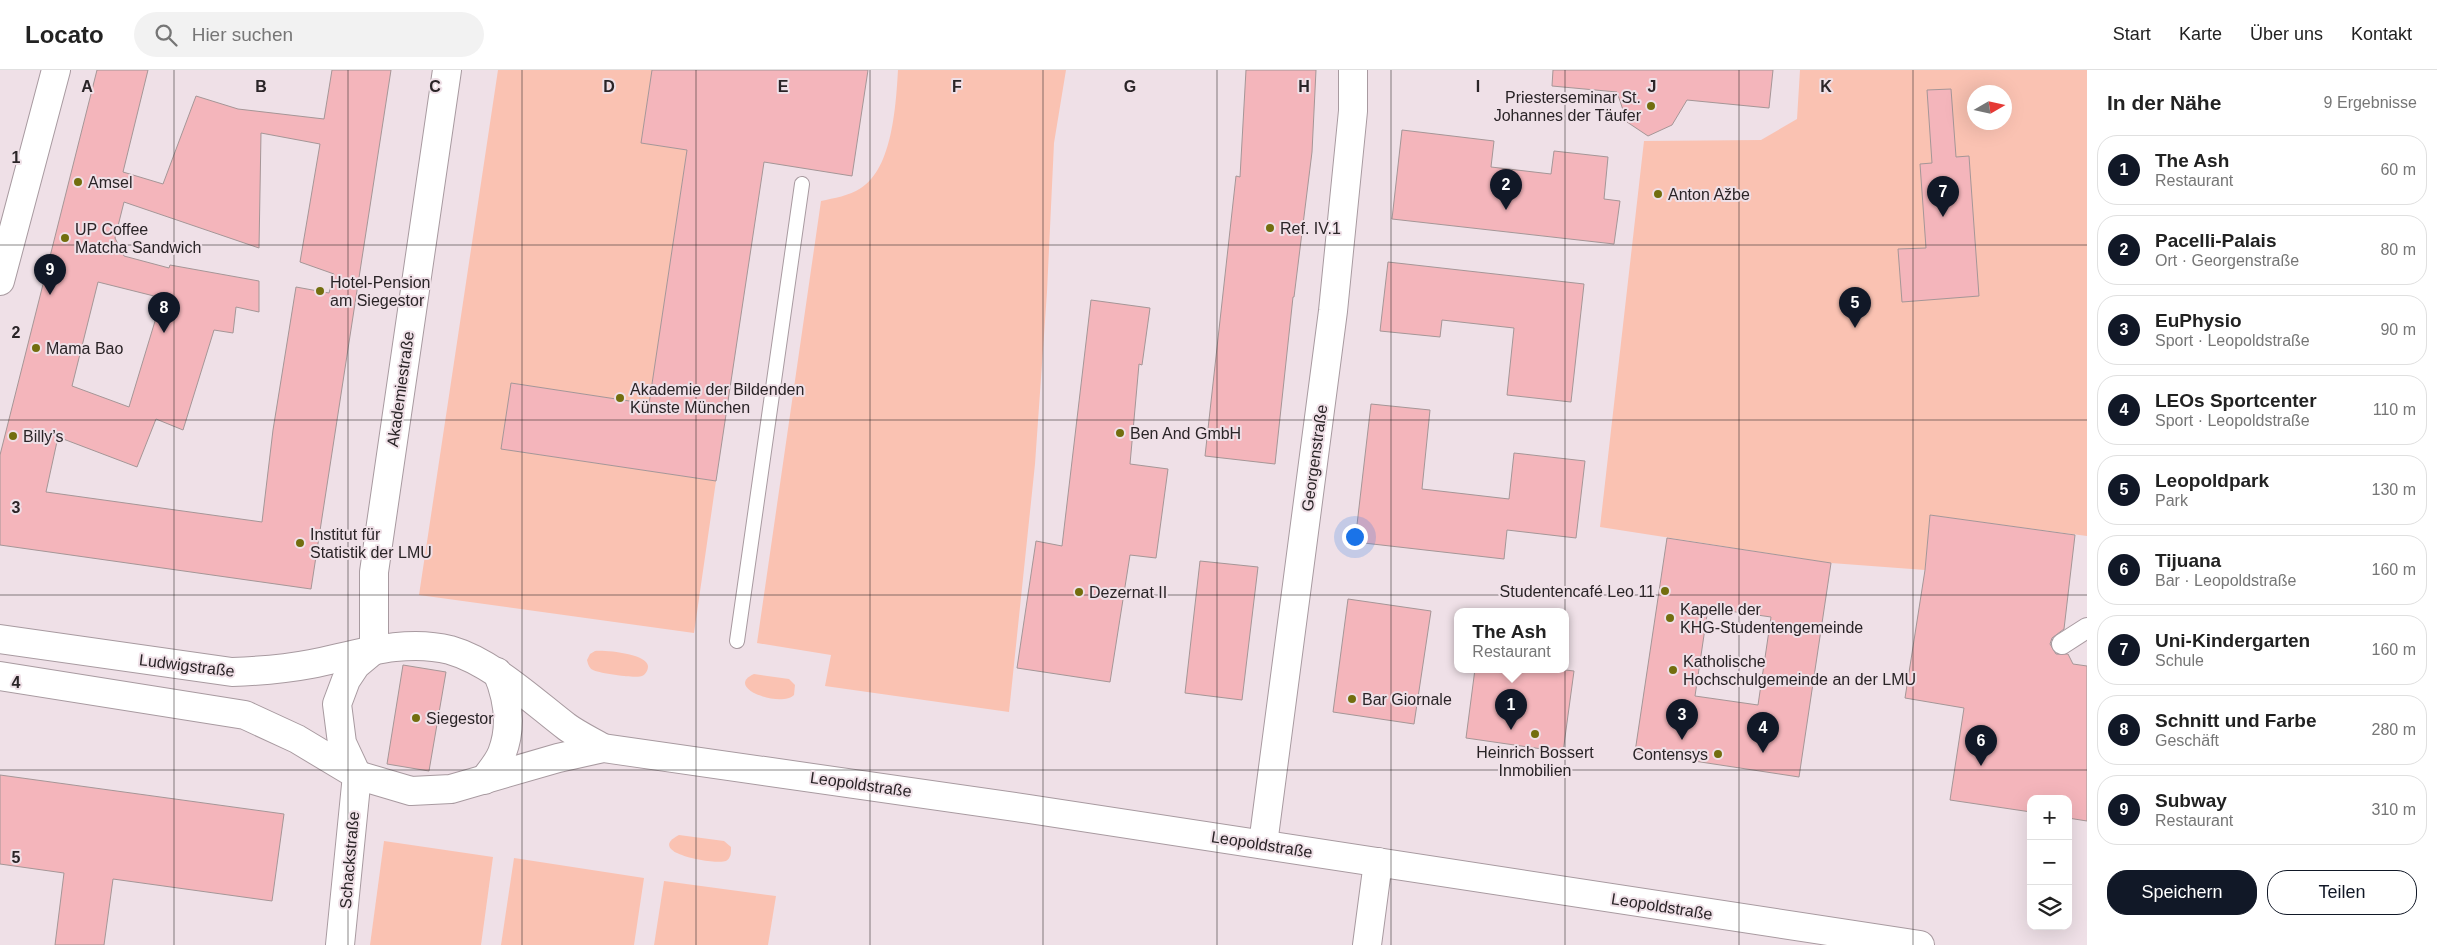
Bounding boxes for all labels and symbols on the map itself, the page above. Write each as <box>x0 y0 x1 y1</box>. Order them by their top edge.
text: A <box>81 78 93 95</box>
text: B <box>255 78 267 95</box>
text: C <box>429 78 441 95</box>
text: D <box>603 78 615 95</box>
text: E <box>778 78 789 95</box>
text: F <box>952 78 962 95</box>
text: G <box>1124 78 1136 95</box>
text: H <box>1298 78 1310 95</box>
text: I <box>1476 78 1480 95</box>
text: J <box>1648 78 1656 95</box>
text: K <box>1820 78 1832 95</box>
north arrow <box>1967 85 2012 130</box>
place label: Priesterseminar St. Johannes der Täufer <box>1494 89 1642 124</box>
marker: Priesterseminar St. Johannes der Täufer <box>1645 100 1657 112</box>
text: 1 <box>12 149 21 166</box>
pin: 2 <box>1490 169 1522 210</box>
place label: Amsel <box>88 174 132 191</box>
marker: Amsel <box>72 176 84 188</box>
pin: 7 <box>1927 176 1959 217</box>
place label: Anton Ažbe <box>1668 186 1750 203</box>
marker: Anton Ažbe <box>1652 188 1664 200</box>
place label: Ref. IV.1 <box>1280 220 1341 237</box>
place label: UP Coffee Matcha Sandwich <box>75 221 201 256</box>
marker: Ref. IV.1 <box>1264 222 1276 234</box>
marker: UP Coffee Matcha Sandwich <box>59 232 71 244</box>
pin: 9 <box>34 254 66 295</box>
place label: Hotel-Pension am Siegestor <box>330 274 431 309</box>
marker: Hotel-Pension am Siegestor <box>314 285 326 297</box>
pin: 5 <box>1839 287 1871 328</box>
pin: 8 <box>148 292 180 333</box>
text: 2 <box>12 324 21 341</box>
street label: Akademiestraße <box>384 330 417 448</box>
place label: Mama Bao <box>46 340 123 357</box>
marker: Mama Bao <box>30 342 42 354</box>
place label: Akademie der Bildenden Künste München <box>630 381 804 416</box>
marker: Akademie der Bildenden Künste München <box>614 392 626 404</box>
street label: Georgenstraße <box>1299 404 1330 513</box>
place label: Ben And GmbH <box>1130 425 1241 442</box>
marker: Ben And GmbH <box>1114 427 1126 439</box>
place label: Billy’s <box>23 428 64 445</box>
marker: Billy’s <box>7 430 19 442</box>
text: 3 <box>12 499 21 516</box>
your location <box>1342 524 1368 550</box>
place label: Institut für Statistik der LMU <box>310 526 432 561</box>
marker: Institut für Statistik der LMU <box>294 537 306 549</box>
place label: Studentencafé Leo 11 <box>1500 583 1655 600</box>
place label: Dezernat II <box>1089 584 1167 601</box>
marker: Studentencafé Leo 11 <box>1659 585 1671 597</box>
marker: Dezernat II <box>1073 586 1085 598</box>
place label: Kapelle der KHG-Studentengemeinde <box>1680 601 1863 636</box>
marker: Kapelle der KHG-Studentengemeinde <box>1664 612 1676 624</box>
street label: Ludwigstraße <box>138 651 236 680</box>
place label: Katholische Hochschulgemeinde an der LMU <box>1683 653 1916 688</box>
marker: Katholische Hochschulgemeinde an der LMU <box>1667 664 1679 676</box>
text: 4 <box>12 674 21 691</box>
pin: 1 <box>1495 689 1527 730</box>
place label: Bar Giornale <box>1362 691 1452 708</box>
marker: Bar Giornale <box>1346 693 1358 705</box>
pin: 3 <box>1666 699 1698 740</box>
place label: Siegestor <box>426 710 494 727</box>
marker: Siegestor <box>410 712 422 724</box>
pin: 4 <box>1747 712 1779 753</box>
pin: 6 <box>1965 725 1997 766</box>
marker: Heinrich Bossert Inmobilien <box>1529 728 1541 740</box>
place label: Heinrich Bossert Inmobilien <box>1476 744 1594 779</box>
place label: Contensys <box>1632 746 1708 763</box>
marker: Contensys <box>1712 748 1724 760</box>
street label: Leopoldstraße <box>809 769 913 800</box>
street label: Schackstraße <box>337 810 362 910</box>
street label: Leopoldstraße <box>1210 828 1314 861</box>
text: 5 <box>12 849 21 866</box>
street label: Leopoldstraße <box>1610 890 1714 923</box>

